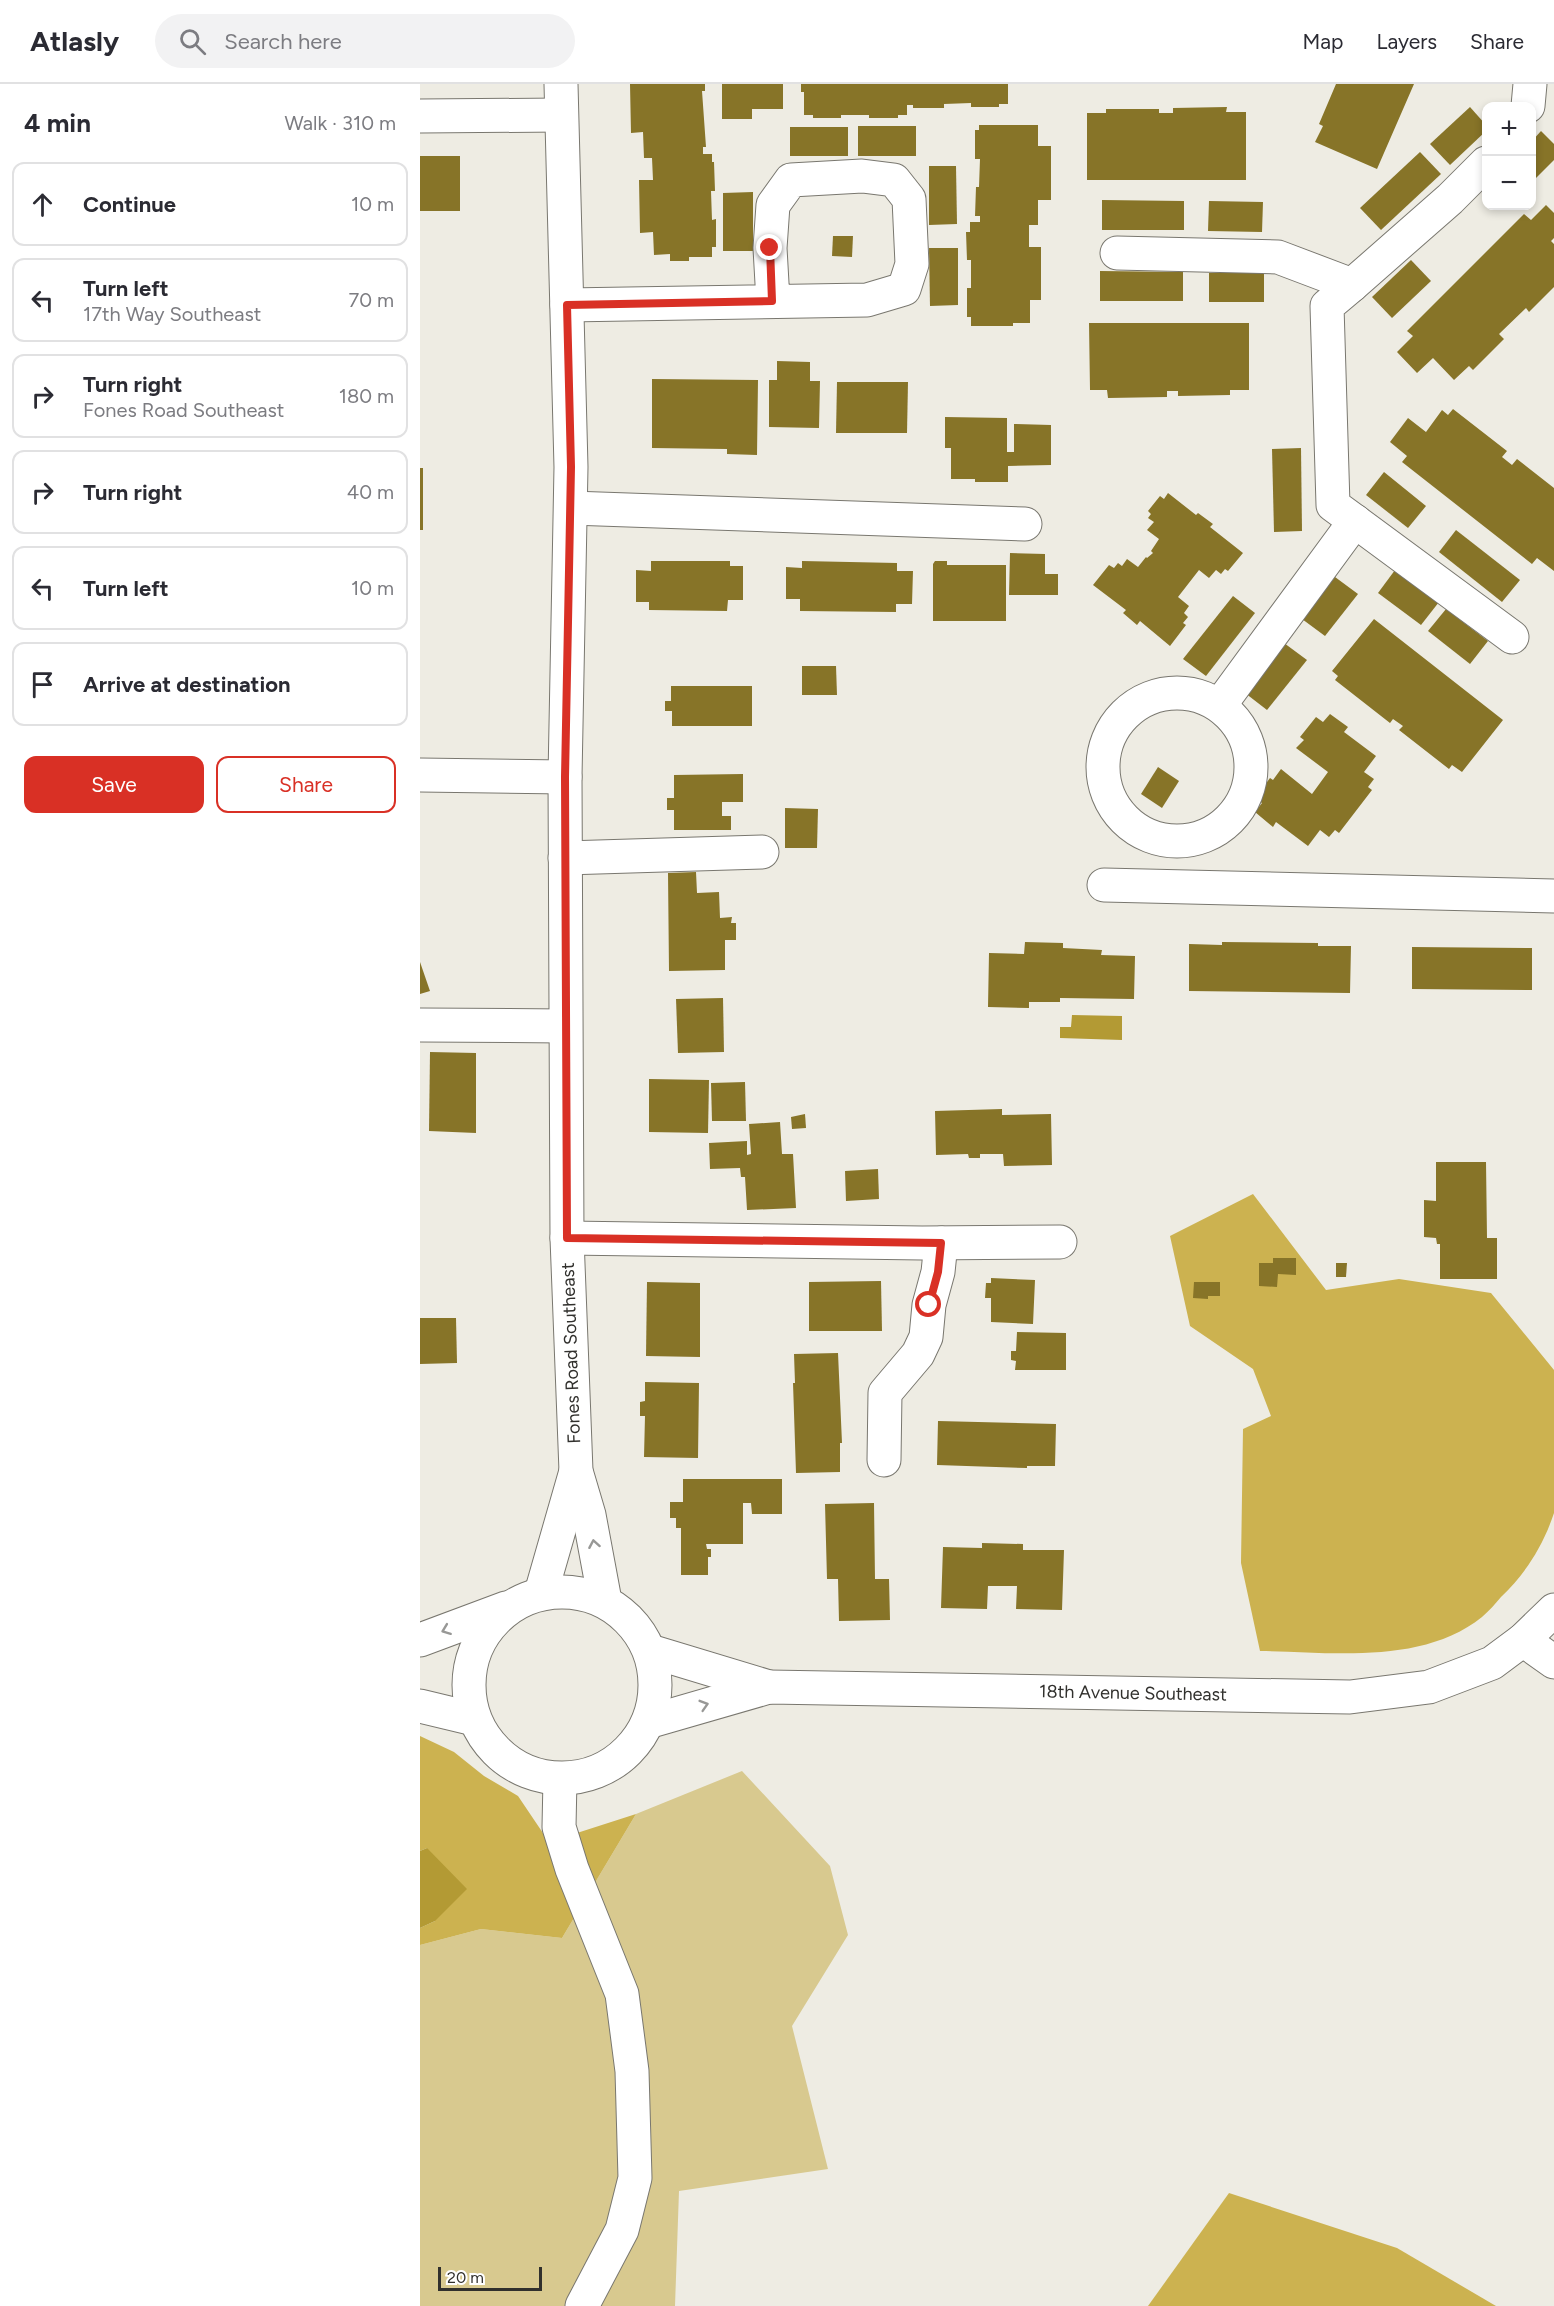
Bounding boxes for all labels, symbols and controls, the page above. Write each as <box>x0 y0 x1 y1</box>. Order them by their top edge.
search box <box>155 14 575 68</box>
text: Atlasly <box>30 24 119 58</box>
icon: search <box>176 25 209 58</box>
text: Search here <box>224 28 342 55</box>
text: Map <box>1303 29 1343 54</box>
text: Layers <box>1376 29 1437 54</box>
text: Share <box>1470 29 1524 54</box>
map controls <box>1482 102 1536 210</box>
button: + <box>1482 102 1536 156</box>
text: 4 min <box>24 107 91 139</box>
text: Walk · 310 m <box>284 111 396 135</box>
button: − <box>1482 156 1536 210</box>
icon: ahead <box>26 188 59 221</box>
text: Continue <box>83 191 176 218</box>
text: 10 m <box>351 192 394 216</box>
route end <box>756 234 782 260</box>
text: Turn left <box>83 275 169 302</box>
icon: left <box>26 284 59 317</box>
text: 70 m <box>348 288 394 312</box>
text: 17th Way Southeast <box>83 302 261 326</box>
text: Turn right <box>83 371 182 398</box>
icon: right <box>26 380 59 413</box>
text: 180 m <box>339 384 394 408</box>
text: Fones Road Southeast <box>83 398 284 422</box>
icon: right <box>26 476 59 509</box>
text: Turn right <box>83 479 182 506</box>
text: 40 m <box>347 480 394 504</box>
icon: left <box>26 572 59 605</box>
text: Turn left <box>83 575 169 602</box>
text: 10 m <box>351 576 394 600</box>
icon: arrive <box>26 668 59 701</box>
text: Arrive at destination <box>83 671 291 698</box>
button: Save <box>24 756 204 813</box>
button: Share <box>216 756 396 813</box>
street label: Fones Road Southeast <box>557 1262 585 1444</box>
route start <box>915 1291 941 1317</box>
one-way arrow <box>589 1539 601 1548</box>
one-way arrow <box>441 1623 452 1636</box>
street label: 18th Avenue Southeast <box>1039 1680 1227 1706</box>
one-way arrow <box>698 1700 709 1712</box>
scale bar <box>438 2264 542 2292</box>
text: 20 m <box>447 2268 484 2287</box>

